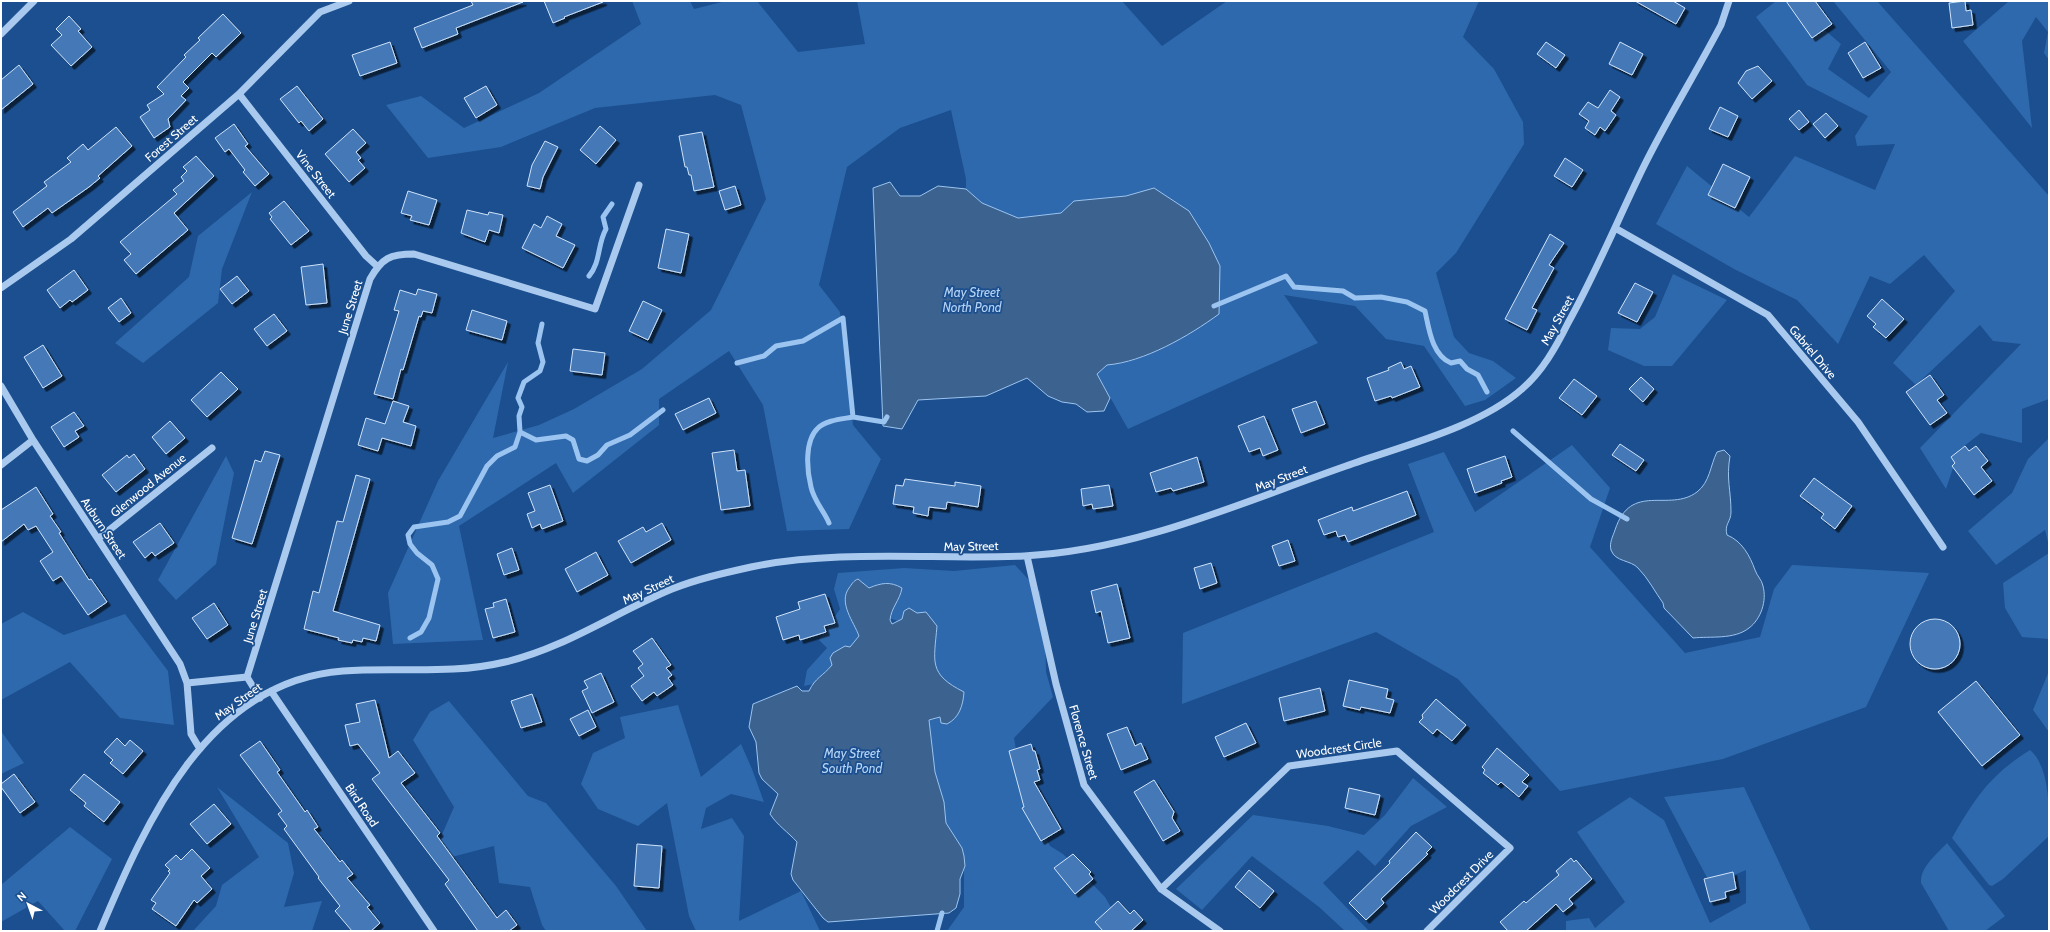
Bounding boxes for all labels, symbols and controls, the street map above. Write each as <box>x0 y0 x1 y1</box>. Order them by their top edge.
street label: Forest Street <box>142 111 200 165</box>
street label: Vine Street <box>293 147 339 201</box>
street label: June Street <box>334 278 365 337</box>
water label: May Street North Pond <box>942 284 1002 315</box>
street label: May Street <box>1537 292 1577 348</box>
street label: Gabriel Drive <box>1786 322 1840 382</box>
street label: Glenwood Avenue <box>107 450 189 520</box>
street label: May Street <box>1253 461 1309 495</box>
street label: Auburn Street <box>78 495 130 561</box>
street label: May Street <box>943 538 999 554</box>
street label: May Street <box>620 571 676 607</box>
street label: June Street <box>239 587 270 646</box>
street label: May Street <box>211 679 265 723</box>
street label: Florence Street <box>1066 703 1102 781</box>
street label: Woodcrest Circle <box>1295 735 1383 761</box>
water label: May Street South Pond <box>822 745 882 776</box>
street label: Bird Road <box>342 781 382 829</box>
street label: Woodcrest Drive <box>1426 847 1496 917</box>
north arrow <box>8 884 48 924</box>
text: N <box>14 889 29 904</box>

